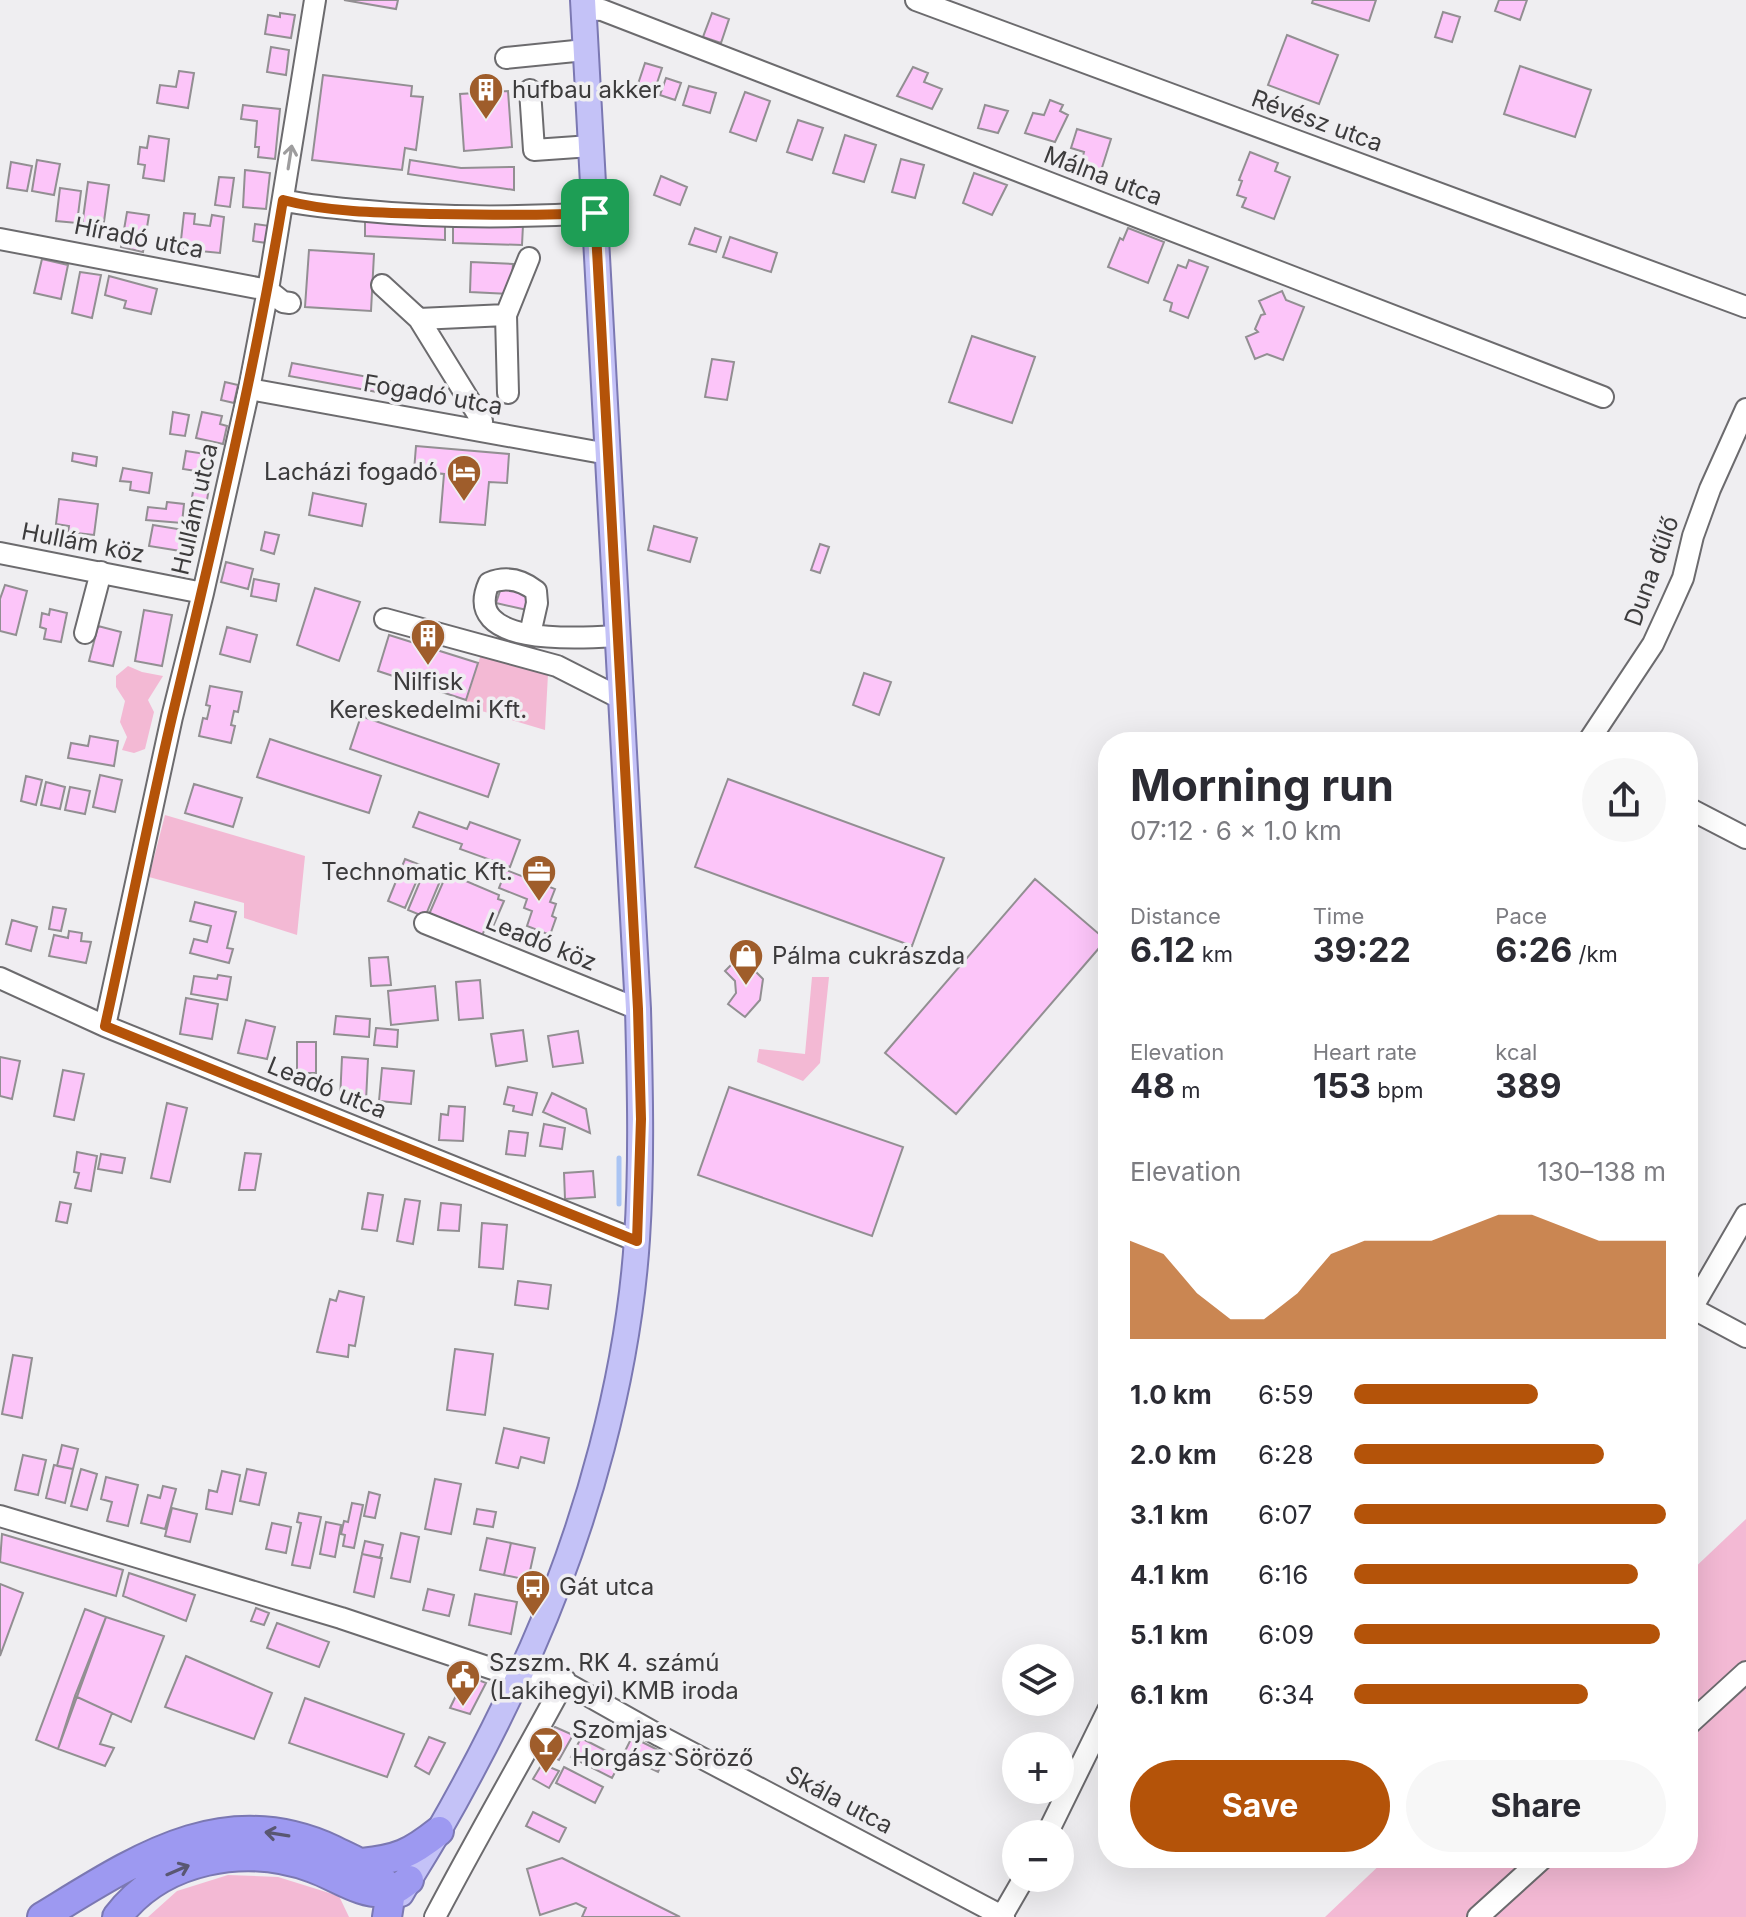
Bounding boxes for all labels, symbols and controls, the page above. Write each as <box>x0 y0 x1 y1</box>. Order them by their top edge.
building icon: hufbau akker <box>467 71 505 121</box>
place label: hufbau akker <box>512 75 661 104</box>
street label: Révész utca <box>1248 83 1387 158</box>
street label: Málna utca <box>1040 140 1167 211</box>
one-way arrow <box>283 145 298 171</box>
pin <box>561 179 629 247</box>
icon: arrive <box>573 191 617 235</box>
street label: Híradó utca <box>72 211 206 264</box>
street label: Fogadó utca <box>361 368 505 421</box>
street label: Hullám utca <box>165 440 224 578</box>
hotel icon: Lacházi fogadó <box>445 453 483 503</box>
place label: Lacházi fogadó <box>264 457 438 486</box>
street label: Duna dűlő <box>1618 512 1685 630</box>
street label: Hullám köz <box>19 516 147 569</box>
building icon: Nilfisk Kereskedelmi Kft. <box>409 617 447 667</box>
place label: Nilfisk Kereskedelmi Kft. <box>329 667 527 724</box>
text: Morning run <box>1130 758 1394 812</box>
button: share <box>1582 758 1666 842</box>
text: 07:12 · 6 × 1.0 km <box>1130 815 1342 846</box>
office icon: Technomatic Kft. <box>520 853 558 903</box>
place label: Technomatic Kft. <box>321 857 513 886</box>
text: Distance <box>1130 903 1221 929</box>
text: Time <box>1313 903 1364 929</box>
text: Pace <box>1495 903 1547 929</box>
street label: Leadó köz <box>481 906 601 977</box>
text: 6.12 <box>1130 929 1195 970</box>
text: 39:22 <box>1313 929 1411 970</box>
text: 6:26 <box>1495 929 1572 970</box>
shop icon: Pálma cukrászda <box>727 937 765 987</box>
place label: Pálma cukrászda <box>772 941 965 970</box>
text: km <box>1195 941 1233 967</box>
text: /km <box>1572 941 1618 967</box>
text: Elevation <box>1130 1039 1224 1065</box>
text: Heart rate <box>1313 1039 1417 1065</box>
text: kcal <box>1495 1039 1537 1065</box>
street label: Leadó utca <box>263 1050 391 1125</box>
text: 48 <box>1130 1065 1175 1106</box>
text: 153 <box>1313 1065 1371 1106</box>
text: 389 <box>1495 1065 1562 1106</box>
text: m <box>1175 1077 1201 1103</box>
text: bpm <box>1371 1077 1423 1103</box>
text: Elevation <box>1130 1156 1241 1187</box>
text: 130–138 m <box>1537 1156 1666 1187</box>
text: 1.0 km <box>1130 1379 1212 1410</box>
text: 6:59 <box>1258 1379 1314 1410</box>
text: 2.0 km <box>1130 1439 1217 1470</box>
text: 6:28 <box>1258 1439 1314 1470</box>
text: 3.1 km <box>1130 1499 1209 1530</box>
text: 6:07 <box>1258 1499 1312 1530</box>
text: 4.1 km <box>1130 1559 1209 1590</box>
text: 6:16 <box>1258 1559 1308 1590</box>
bus stop icon: Gát utca <box>514 1568 552 1618</box>
place label: Gát utca <box>559 1572 654 1601</box>
text: 5.1 km <box>1130 1619 1209 1650</box>
text: 6:09 <box>1258 1619 1314 1650</box>
map controls <box>1002 1644 1074 1892</box>
button: layers <box>1002 1644 1074 1716</box>
place label: Szszm. RK 4. számú (Lakihegyi) KMB iroda <box>489 1648 739 1705</box>
public building icon: Szszm. RK 4. számú (Lakihegyi) KMB iroda <box>444 1658 482 1708</box>
text: 6.1 km <box>1130 1679 1209 1710</box>
text: 6:34 <box>1258 1679 1314 1710</box>
place label: Szomjas Horgász Söröző <box>572 1715 754 1772</box>
bar icon: Szomjas Horgász Söröző <box>527 1725 565 1775</box>
button: + <box>1002 1732 1074 1804</box>
street label: Skála utca <box>781 1759 898 1840</box>
button: Save <box>1130 1760 1390 1852</box>
button: Share <box>1406 1760 1666 1852</box>
button: − <box>1002 1820 1074 1892</box>
one-way arrow <box>265 1826 290 1841</box>
one-way arrow <box>165 1862 190 1877</box>

